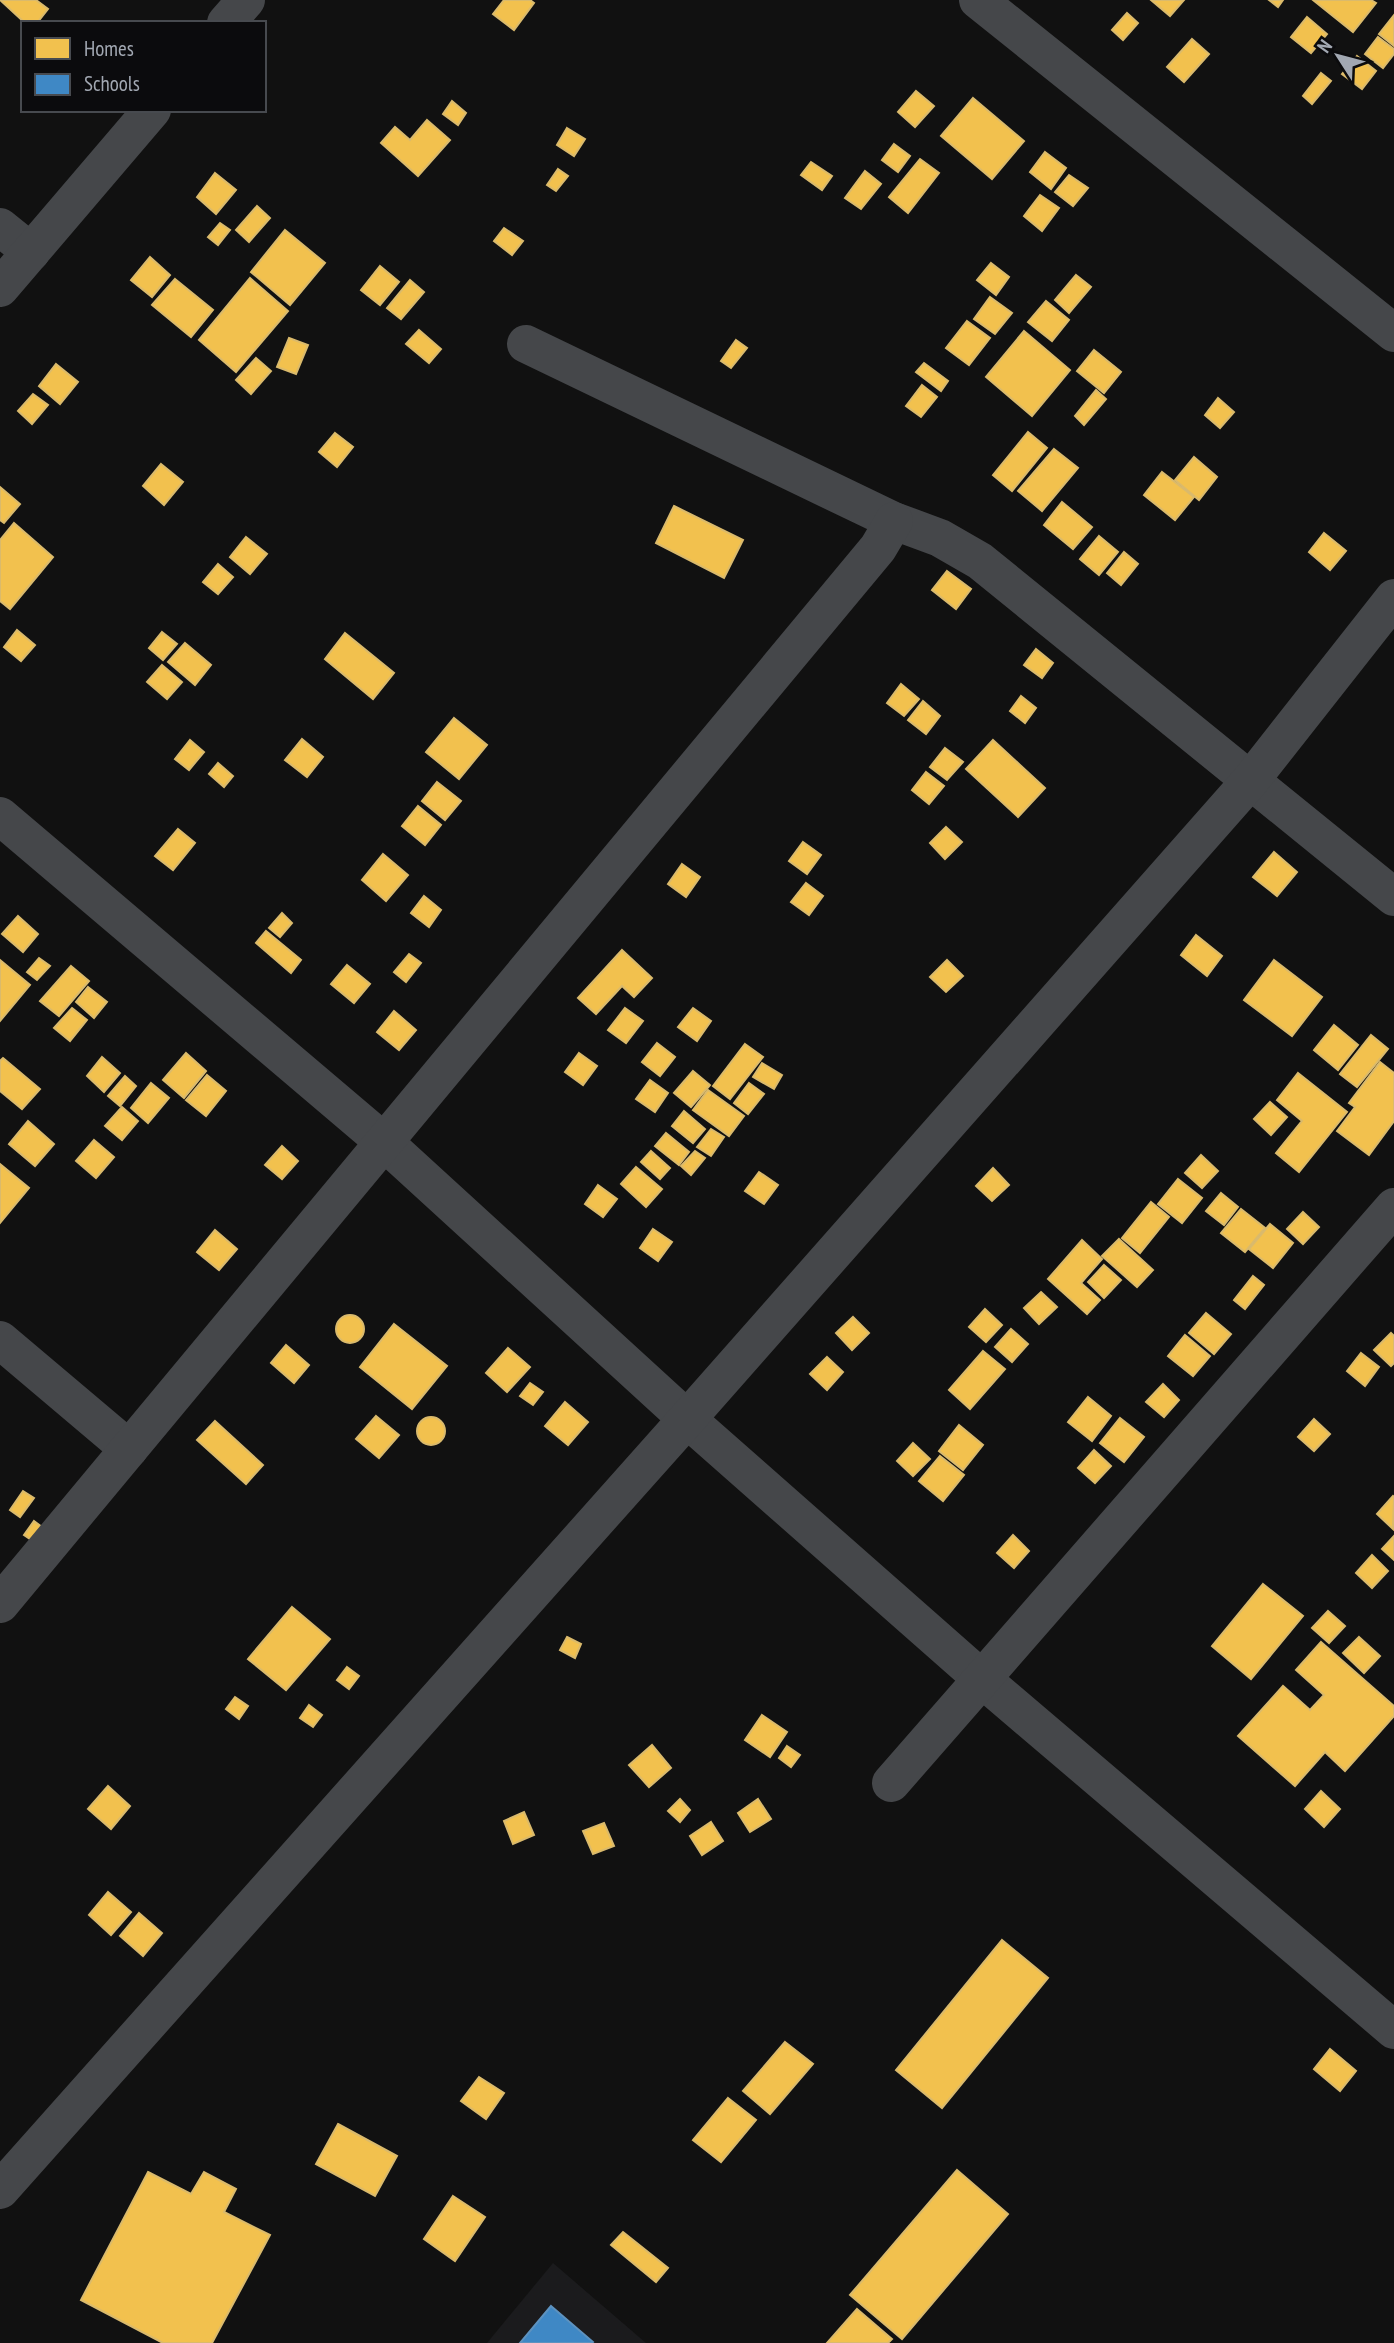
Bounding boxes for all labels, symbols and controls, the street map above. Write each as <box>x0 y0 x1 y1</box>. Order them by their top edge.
legend <box>21 21 266 112</box>
north arrow <box>1303 21 1373 91</box>
text: Homes <box>84 35 134 62</box>
text: N <box>1312 35 1337 57</box>
text: Schools <box>84 70 140 97</box>

